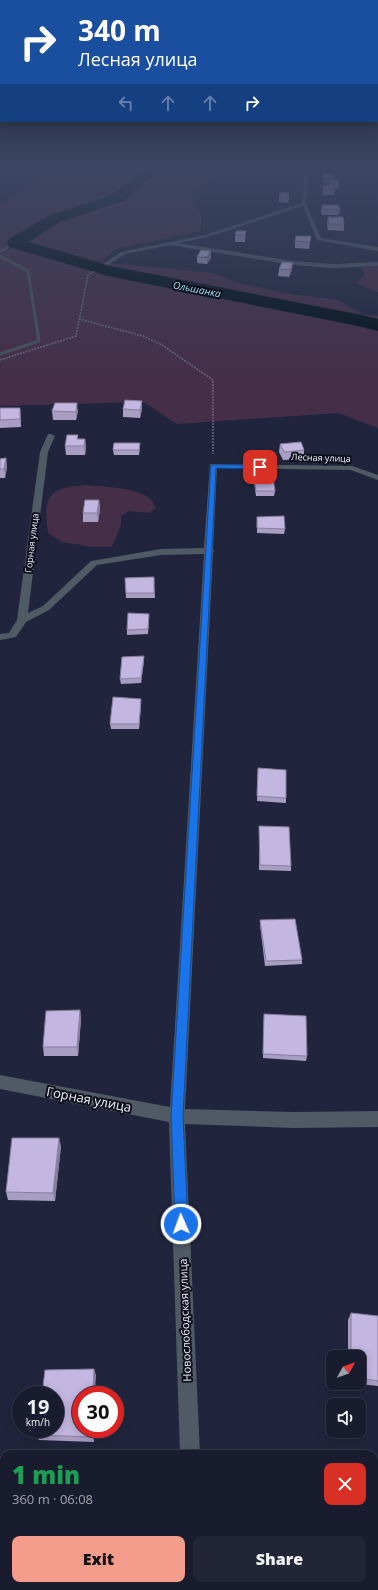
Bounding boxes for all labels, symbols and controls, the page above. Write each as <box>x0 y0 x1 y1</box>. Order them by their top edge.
text: 340 m <box>78 11 161 49</box>
icon: right <box>12 16 64 68</box>
text: Лесная улица <box>78 47 197 71</box>
icon: left <box>115 92 137 114</box>
icon: ahead <box>157 92 179 114</box>
icon: ahead <box>199 92 221 114</box>
icon: right <box>241 92 263 114</box>
water label: Ольшанка <box>172 277 223 301</box>
pin <box>243 450 277 484</box>
street label: Лесная улица <box>291 450 351 465</box>
icon: arrive <box>249 456 271 478</box>
street label: Горная улица <box>21 513 42 573</box>
street label: Горная улица <box>45 1082 133 1116</box>
position arrow <box>160 1203 202 1245</box>
street label: Новослободская улица <box>175 1258 194 1382</box>
north arrow <box>326 1350 366 1390</box>
map controls <box>326 1350 366 1438</box>
speed limit sign: 30 <box>72 1386 124 1438</box>
text: 19 <box>27 1393 49 1420</box>
button: sound <box>326 1398 366 1438</box>
text: km/h <box>26 1415 50 1429</box>
text: 1 min <box>12 1458 80 1491</box>
button: close <box>324 1463 366 1505</box>
text: 360 m · 06:08 <box>12 1490 93 1508</box>
button: Exit <box>12 1536 185 1582</box>
button: Share <box>193 1536 366 1582</box>

